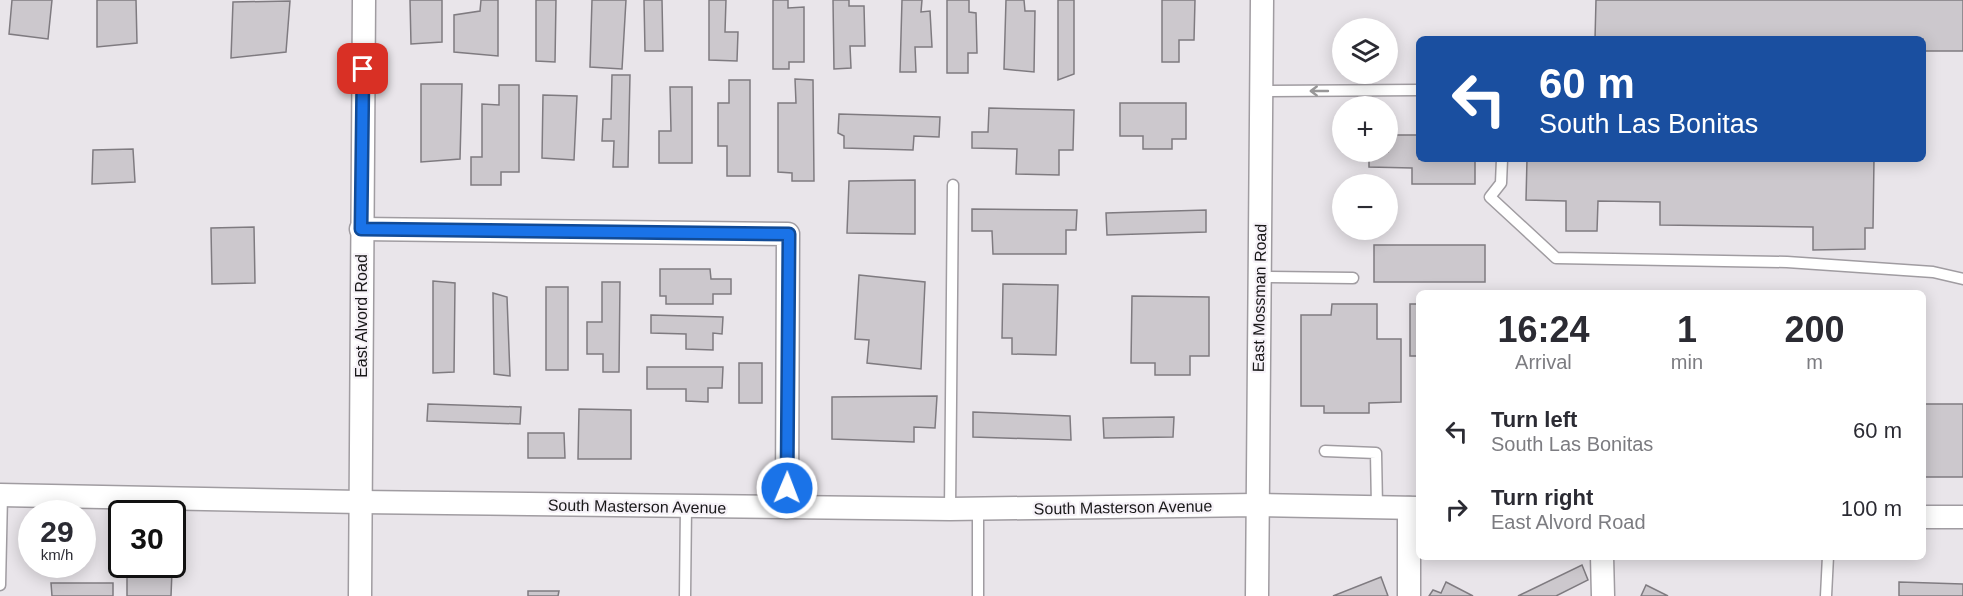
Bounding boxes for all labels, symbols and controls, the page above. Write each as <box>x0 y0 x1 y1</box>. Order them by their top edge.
map controls <box>1332 18 1398 240</box>
button: layers <box>1332 18 1398 84</box>
pin <box>337 43 388 94</box>
icon: arrive <box>346 52 379 85</box>
icon: left <box>1440 60 1518 138</box>
text: 60 m <box>1539 60 1635 107</box>
one-way arrow <box>1309 85 1329 96</box>
button: + <box>1332 96 1398 162</box>
text: South Las Bonitas <box>1539 109 1758 139</box>
button: − <box>1332 174 1398 240</box>
street label: East Mossman Road <box>1250 224 1269 372</box>
street label: East Alvord Road <box>353 254 370 378</box>
text: 16:24 <box>1497 309 1589 350</box>
text: 1 <box>1677 309 1697 350</box>
text: 200 <box>1784 309 1845 350</box>
text: Arrival <box>1515 351 1572 373</box>
text: min <box>1671 351 1703 373</box>
text: m <box>1806 351 1823 373</box>
text: Turn left <box>1491 407 1577 432</box>
icon: left <box>1440 415 1473 448</box>
text: 60 m <box>1853 418 1902 443</box>
text: South Las Bonitas <box>1491 433 1653 455</box>
position arrow <box>755 456 819 520</box>
text: Turn right <box>1491 485 1593 510</box>
icon: right <box>1440 493 1473 526</box>
street label: South Masterson Avenue <box>548 496 726 517</box>
text: 100 m <box>1841 496 1902 521</box>
street label: South Masterson Avenue <box>1034 497 1212 518</box>
speed limit sign: 30 <box>108 500 186 578</box>
text: East Alvord Road <box>1491 511 1646 533</box>
text: 29 <box>40 515 74 548</box>
text: km/h <box>41 546 73 563</box>

